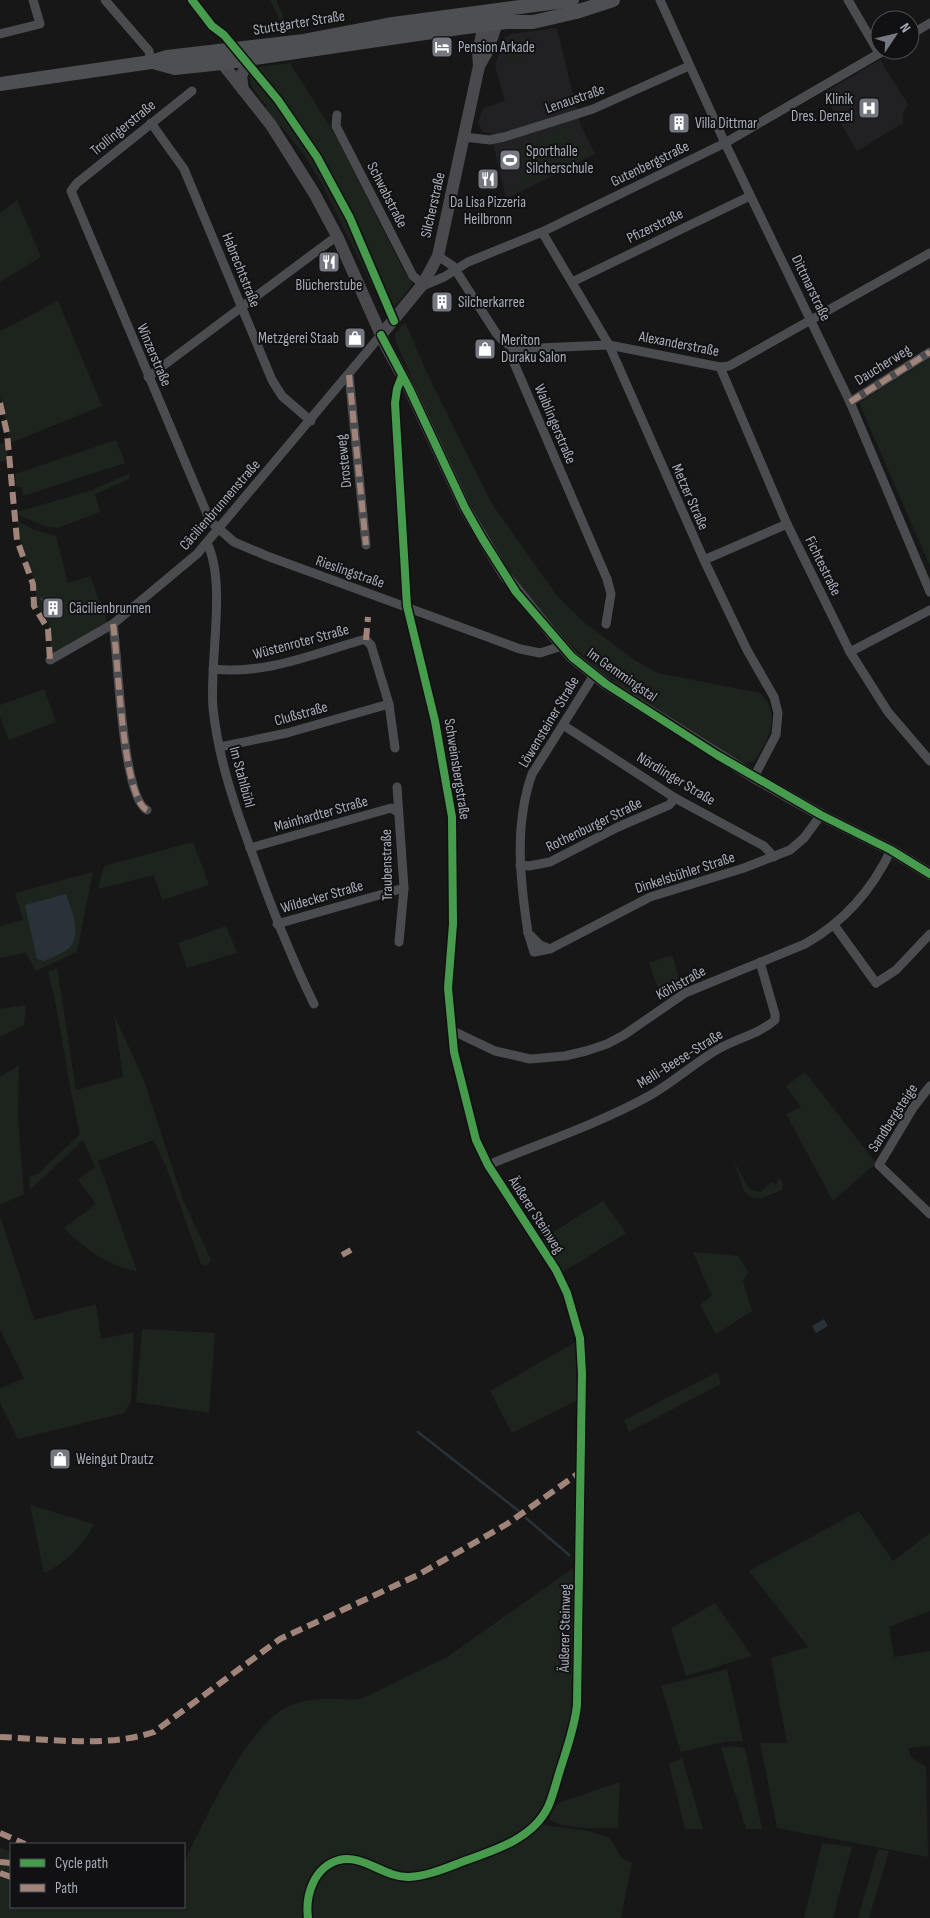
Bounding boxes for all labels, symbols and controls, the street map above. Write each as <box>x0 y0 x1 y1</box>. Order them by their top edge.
street label: Stuttgarter Straße <box>252 6 346 40</box>
north arrow <box>870 10 920 60</box>
text: N <box>896 20 914 36</box>
hotel icon: Pension Arkade <box>430 35 454 59</box>
place label: Pension Arkade <box>458 38 535 57</box>
street label: Lenaustraße <box>543 80 607 118</box>
place label: Klinik Dres. Denzel <box>791 90 853 126</box>
street label: Trollingerstraße <box>87 96 159 160</box>
hospital icon: Klinik Dres. Denzel <box>857 96 881 120</box>
building icon: Villa Dittmar <box>667 111 691 135</box>
place label: Villa Dittmar <box>695 114 758 133</box>
street label: Gutenbergstraße <box>608 137 692 191</box>
place label: Sporthalle Silcherschule <box>526 142 593 178</box>
sports icon: Sporthalle Silcherschule <box>498 148 522 172</box>
street label: Schwabstraße <box>362 159 412 231</box>
restaurant icon: Da Lisa Pizzeria Heilbronn <box>476 167 500 191</box>
street label: Silcherstraße <box>416 170 450 240</box>
place label: Da Lisa Pizzeria Heilbronn <box>450 193 526 229</box>
street label: Pfizerstraße <box>624 204 686 248</box>
street label: Habrechtstraße <box>217 230 265 310</box>
restaurant icon: Blücherstube <box>317 250 341 274</box>
street label: Dittmarstraße <box>787 252 835 324</box>
place label: Blücherstube <box>296 276 362 295</box>
building icon: Silcherkarree <box>430 290 454 314</box>
place label: Silcherkarree <box>458 293 525 312</box>
street label: Winzerstraße <box>132 321 176 389</box>
shop icon: Metzgerei Staab <box>343 326 367 350</box>
street label: Alexanderstraße <box>636 327 721 361</box>
place label: Metzgerei Staab <box>258 329 339 348</box>
place label: Meriton Duraku Salon <box>501 331 567 367</box>
shop icon: Meriton Duraku Salon <box>473 337 497 361</box>
street label: Daucherweg <box>851 340 915 390</box>
street label: Waiblingerstraße <box>530 381 580 467</box>
street label: Drosteweg <box>332 433 356 489</box>
street label: Cäcilienbrunnenstraße <box>175 456 265 554</box>
street label: Metzer Straße <box>667 461 713 533</box>
street label: Fichtestraße <box>800 533 846 599</box>
street label: Rieslingstraße <box>313 551 387 593</box>
building icon: Cäcilienbrunnen <box>41 596 65 620</box>
place label: Cäcilienbrunnen <box>69 599 151 618</box>
street label: Wüstenroter Straße <box>251 620 351 664</box>
street label: Im Gemmingstal <box>583 644 661 706</box>
street label: Löwensteiner Straße <box>514 673 584 771</box>
street label: Clußstraße <box>272 697 330 731</box>
street label: Schweinsbergstraße <box>440 717 474 821</box>
street label: Im Stahlbühl <box>225 744 259 810</box>
street label: Nördlinger Straße <box>633 748 719 810</box>
street label: Mainhardter Straße <box>272 792 370 836</box>
street label: Rothenburger Straße <box>543 794 645 856</box>
street label: Traubenstraße <box>377 829 397 901</box>
street label: Dinkelsbühler Straße <box>633 848 737 898</box>
street label: Wildecker Straße <box>279 876 365 918</box>
street label: Köhlstraße <box>653 962 709 1004</box>
street label: Melli-Beese-Straße <box>633 1025 727 1093</box>
street label: Sandbergsteige <box>864 1080 922 1156</box>
street label: Äußerer Steinweg <box>503 1172 568 1257</box>
shop icon: Weingut Drautz <box>48 1447 72 1471</box>
place label: Weingut Drautz <box>76 1450 154 1469</box>
street label: Äußerer Steinweg <box>555 1584 575 1673</box>
legend <box>10 1843 185 1908</box>
text: Cycle path <box>55 1854 108 1873</box>
text: Path <box>55 1879 78 1898</box>

